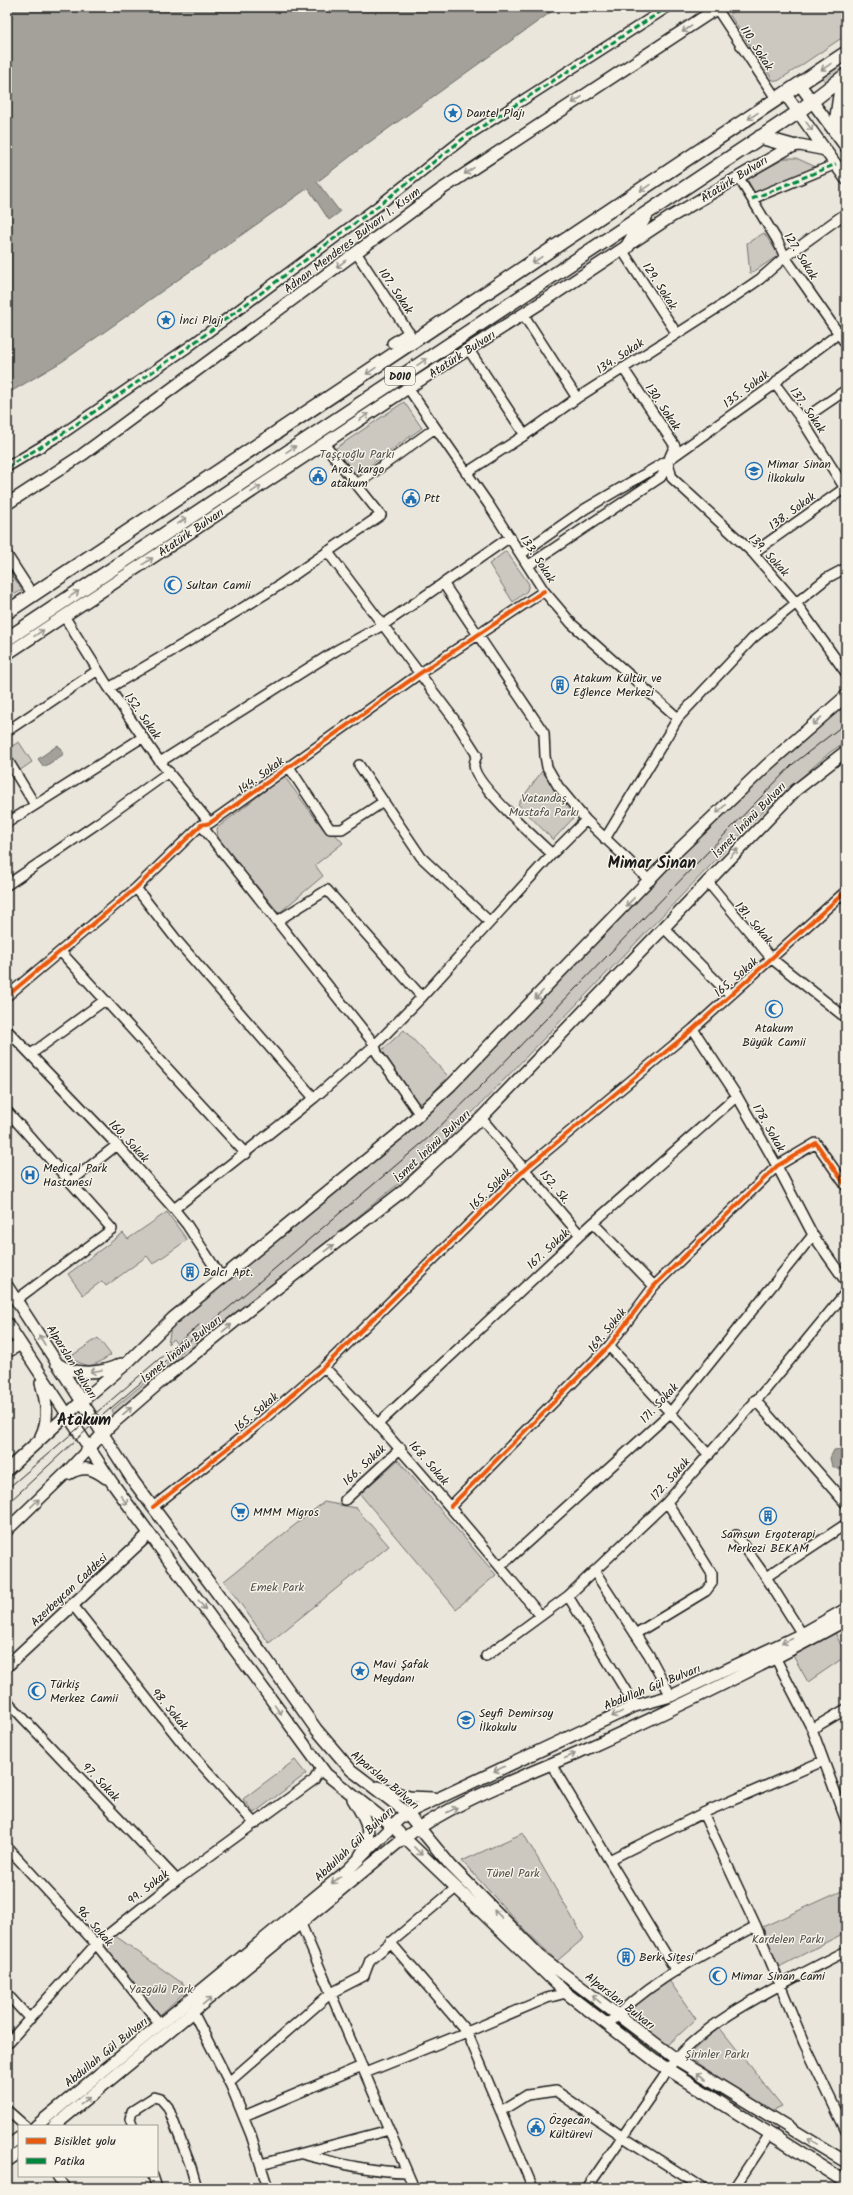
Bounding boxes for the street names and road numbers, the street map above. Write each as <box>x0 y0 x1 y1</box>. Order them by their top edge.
street label: 110. Sokak <box>735 22 778 75</box>
street label: Atatürk Bulvarı <box>697 151 772 208</box>
street label: Adnan Menderes Bulvarı 1. Kısım <box>280 182 425 298</box>
street label: 127. Sokak <box>779 229 823 284</box>
street label: 129. Sokak <box>637 259 682 314</box>
street label: 107. Sokak <box>373 265 418 318</box>
street label: Atatürk Bulvarı <box>425 326 500 383</box>
street label: 134. Sokak <box>593 334 648 379</box>
street label: 135. Sokak <box>719 366 774 413</box>
road number: D010 <box>385 367 415 385</box>
street label: 130. Sokak <box>640 380 685 435</box>
street label: 137. Sokak <box>785 383 831 438</box>
street label: 138. Sokak <box>765 488 820 535</box>
street label: Atatürk Bulvarı <box>154 503 228 562</box>
street label: 139. Sokak <box>744 530 794 581</box>
street label: 133. Sokak <box>515 532 560 587</box>
street label: 152. Sokak <box>119 689 166 744</box>
street label: 144. Sokak <box>234 752 289 799</box>
street label: İsmet İnönü Bulvarı <box>708 778 791 863</box>
street label: 181. Sokak <box>730 898 778 949</box>
street label: 165. Sokak <box>710 953 763 1002</box>
street label: 178. Sokak <box>747 1101 790 1156</box>
street label: İsmet İnönü Bulvarı <box>389 1105 475 1187</box>
street label: 160. Sokak <box>104 1116 154 1167</box>
street label: 165. Sokak <box>465 1164 516 1215</box>
street label: 152. Sk. <box>535 1166 575 1209</box>
street label: 167. Sokak <box>523 1224 574 1274</box>
street label: 169. Sokak <box>583 1304 632 1357</box>
street label: İsmet İnönü Bulvarı <box>137 1311 226 1388</box>
street label: Alparslan Bulvarı <box>41 1321 102 1403</box>
street label: 171. Sokak <box>636 1379 683 1428</box>
street label: 165. Sokak <box>230 1388 283 1437</box>
street label: 168. Sokak <box>404 1437 454 1490</box>
street label: 166. Sokak <box>338 1440 391 1491</box>
street label: 172. Sokak <box>646 1453 695 1505</box>
street label: Azerbeycan Caddesi <box>26 1549 113 1631</box>
street label: Abdullah Gül Bulvarı <box>601 1659 704 1716</box>
street label: 98. Sokak <box>146 1684 193 1735</box>
street label: Alparslan Bulvarı <box>346 1746 423 1815</box>
street label: 97. Sokak <box>77 1759 124 1806</box>
street label: Abdullah Gül Bulvarı <box>310 1802 399 1886</box>
street label: 99. Sokak <box>124 1865 173 1910</box>
street label: 96. Sokak <box>71 1902 118 1951</box>
street label: Alparslan Bulvarı <box>581 1968 659 2035</box>
street label: Abdullah Gül Bulvarı <box>60 2013 152 2092</box>

